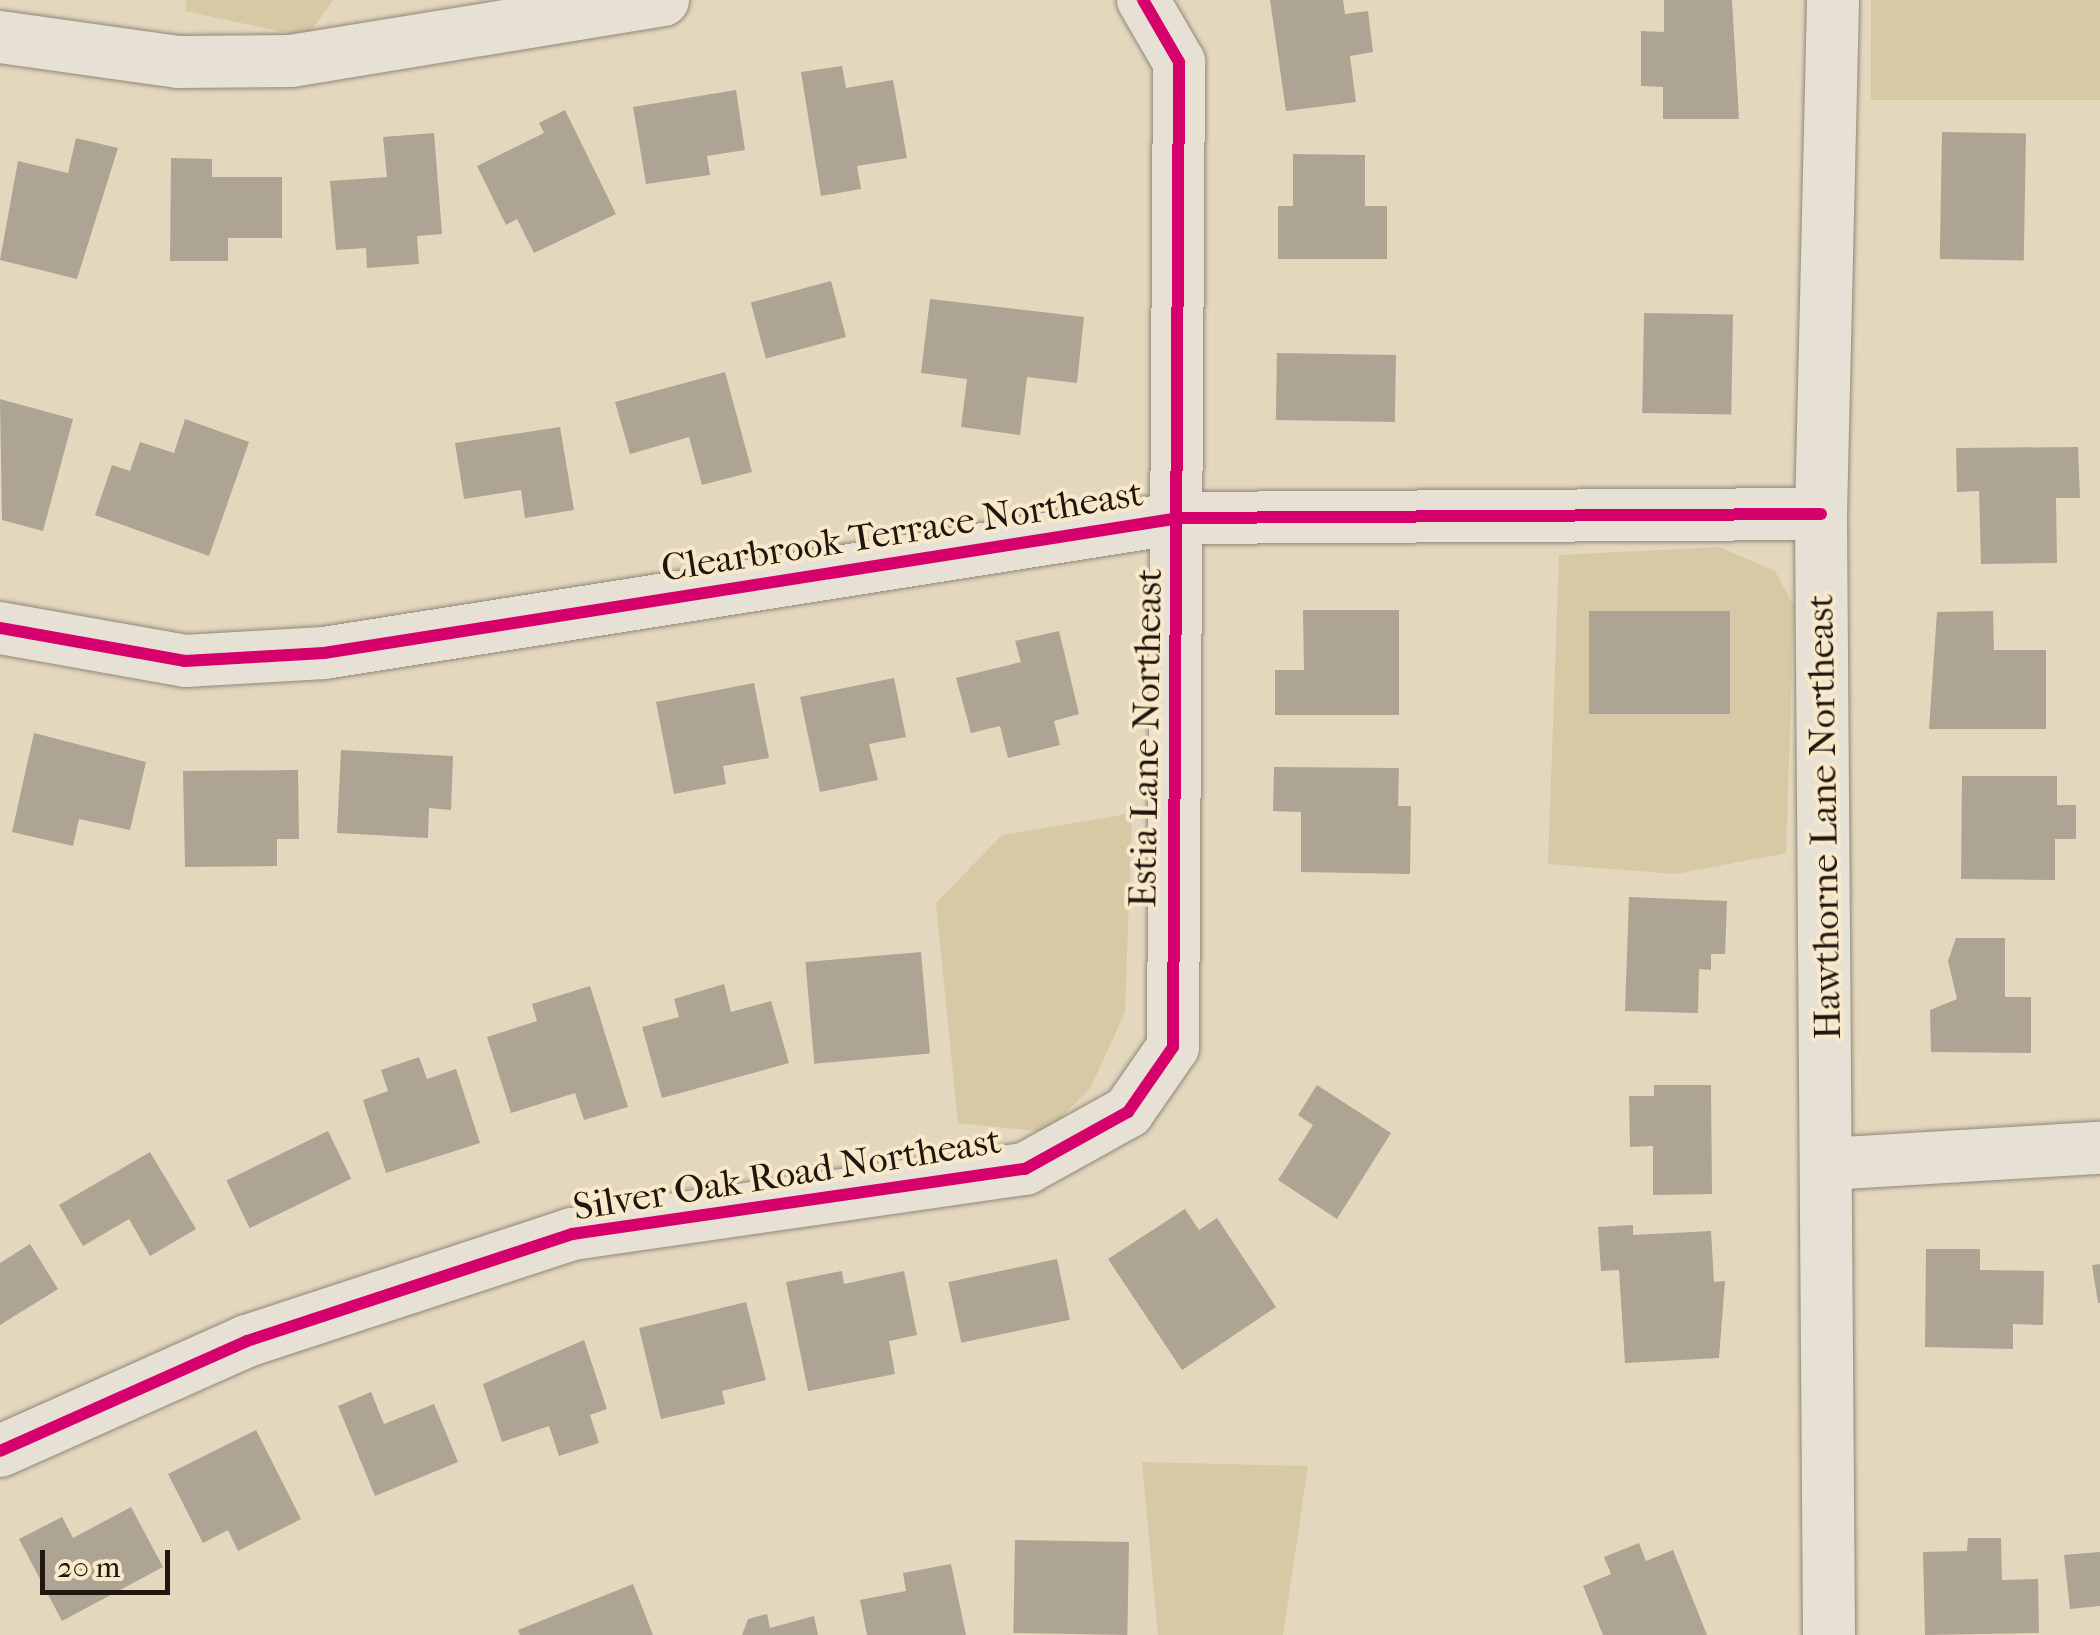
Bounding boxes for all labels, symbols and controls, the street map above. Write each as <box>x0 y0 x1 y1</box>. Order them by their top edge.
street label: Clearbrook Terrace Northeast <box>658 470 1146 592</box>
street label: Estia Lane Northeast <box>1120 568 1172 908</box>
street label: Hawthorne Lane Northeast <box>1797 594 1851 1040</box>
street label: Silver Oak Road Northeast <box>570 1118 1004 1230</box>
scale bar <box>45 1530 175 1592</box>
text: 20 m <box>57 1550 120 1585</box>

